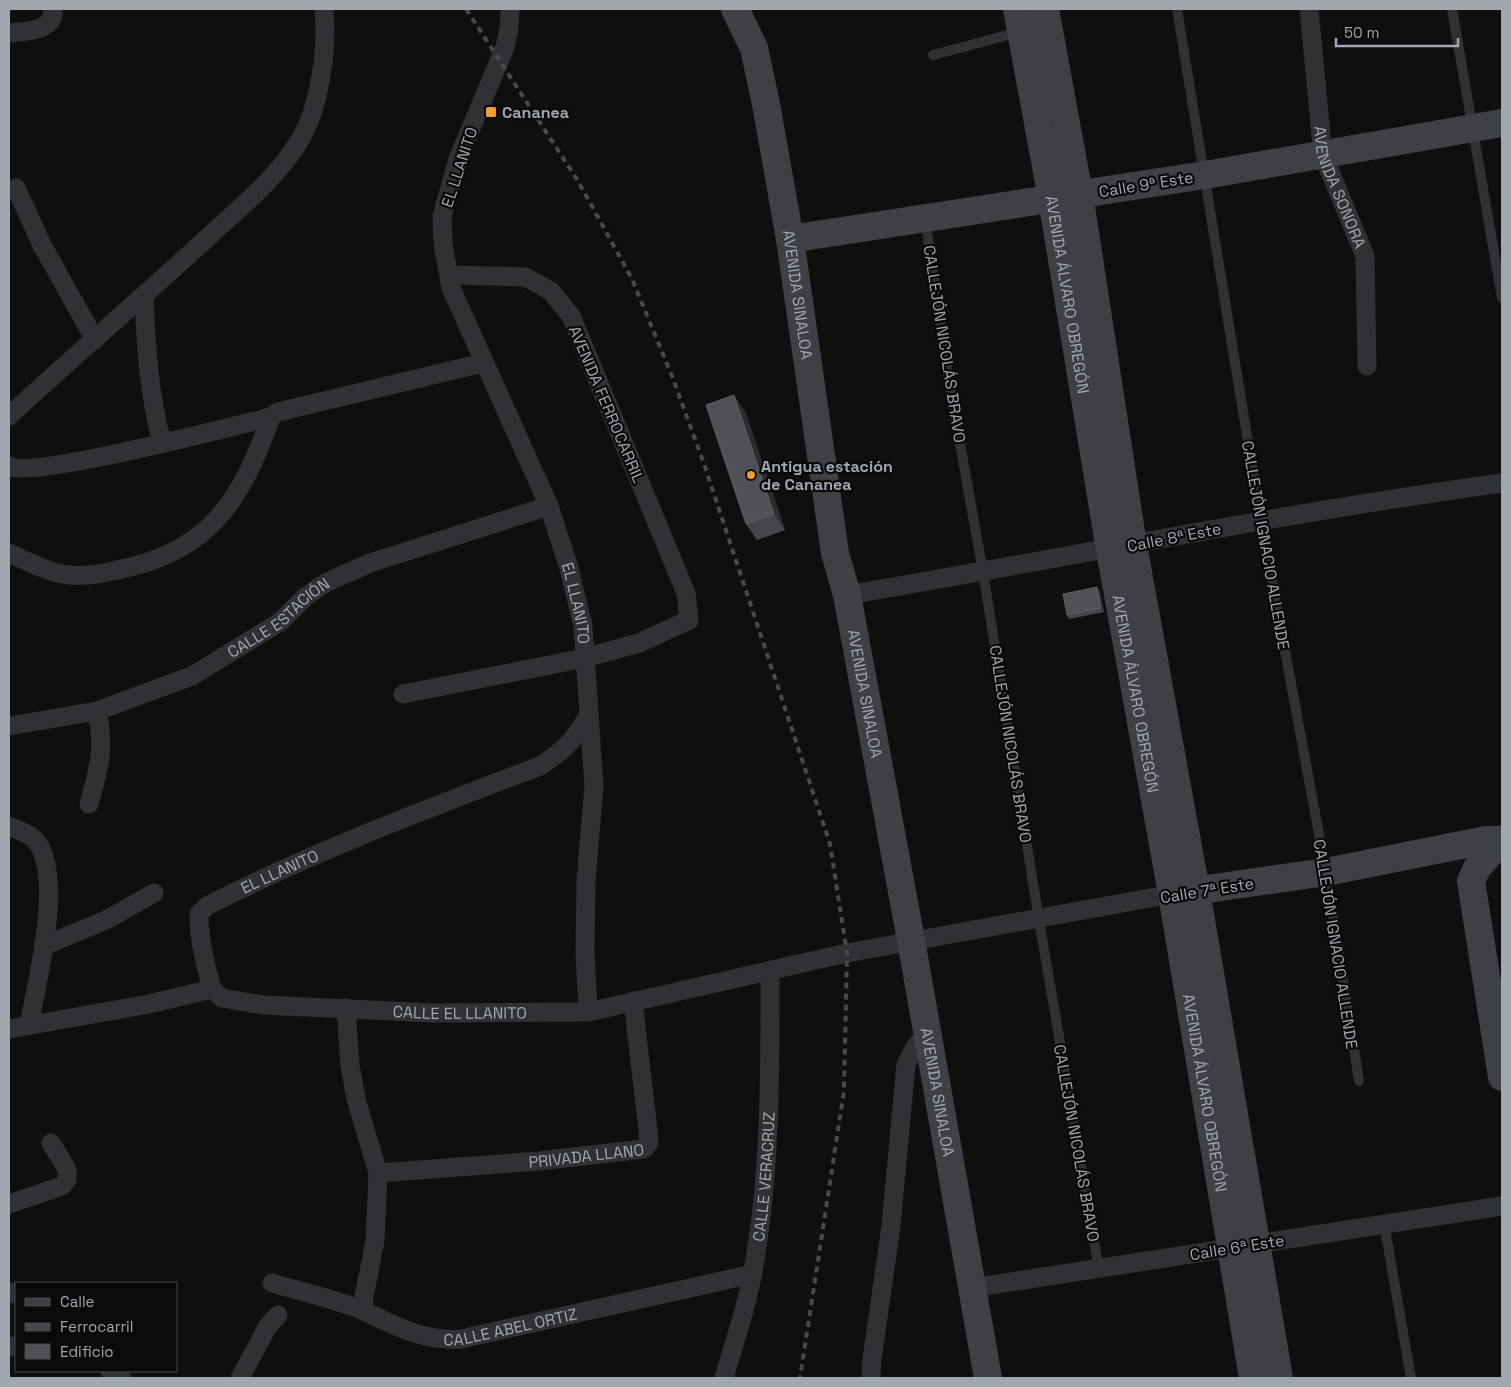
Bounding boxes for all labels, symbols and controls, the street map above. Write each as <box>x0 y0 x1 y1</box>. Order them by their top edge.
scale bar <box>1336 15 1458 47</box>
text: 50 m <box>1344 23 1379 42</box>
place label: Cananea <box>502 102 569 123</box>
marker: Cananea <box>484 105 498 119</box>
street label: EL LLANITO <box>437 124 482 210</box>
street label: AVENIDA SONORA <box>1309 125 1371 252</box>
street label: Calle 9ª Este <box>1097 167 1195 202</box>
street label: AVENIDA ÁLVARO OBREGÓN <box>1041 194 1094 395</box>
street label: AVENIDA SINALOA <box>778 228 817 361</box>
street label: CALLEJÓN NICOLÁS BRAVO <box>918 244 971 444</box>
street label: AVENIDA FERROCARRIL <box>564 322 649 486</box>
street label: CALLEJÓN IGNACIO ALLENDE <box>1237 439 1294 651</box>
place label: Antigua estación de Cananea <box>761 456 893 495</box>
marker: Antigua estación de Cananea <box>745 469 757 481</box>
street label: Calle 8ª Este <box>1125 518 1223 557</box>
street label: EL LLANITO <box>557 560 594 645</box>
street label: CALLE ESTACIÓN <box>223 573 334 663</box>
street label: AVENIDA ÁLVARO OBREGÓN <box>1107 593 1164 794</box>
street label: AVENIDA SINALOA <box>843 628 887 760</box>
street label: CALLEJÓN NICOLÁS BRAVO <box>984 644 1037 844</box>
street label: CALLEJÓN IGNACIO ALLENDE <box>1309 838 1362 1050</box>
street label: EL LLANITO <box>237 845 322 899</box>
street label: Calle 7ª Este <box>1159 873 1255 908</box>
street label: AVENIDA ÁLVARO OBREGÓN <box>1178 992 1232 1193</box>
street label: CALLE EL LLANITO <box>392 1001 527 1024</box>
street label: AVENIDA SINALOA <box>916 1026 959 1158</box>
street label: CALLEJÓN NICOLÁS BRAVO <box>1049 1043 1104 1243</box>
street label: CALLE VERACRUZ <box>748 1111 780 1243</box>
street label: PRIVADA LLANO <box>528 1139 645 1173</box>
street label: Calle 6ª Este <box>1188 1230 1286 1265</box>
legend <box>15 1282 178 1372</box>
text: Calle <box>60 1292 95 1311</box>
street label: CALLE ABEL ORTIZ <box>443 1303 579 1350</box>
text: Ferrocarril <box>60 1317 133 1336</box>
text: Edificio <box>60 1342 114 1361</box>

